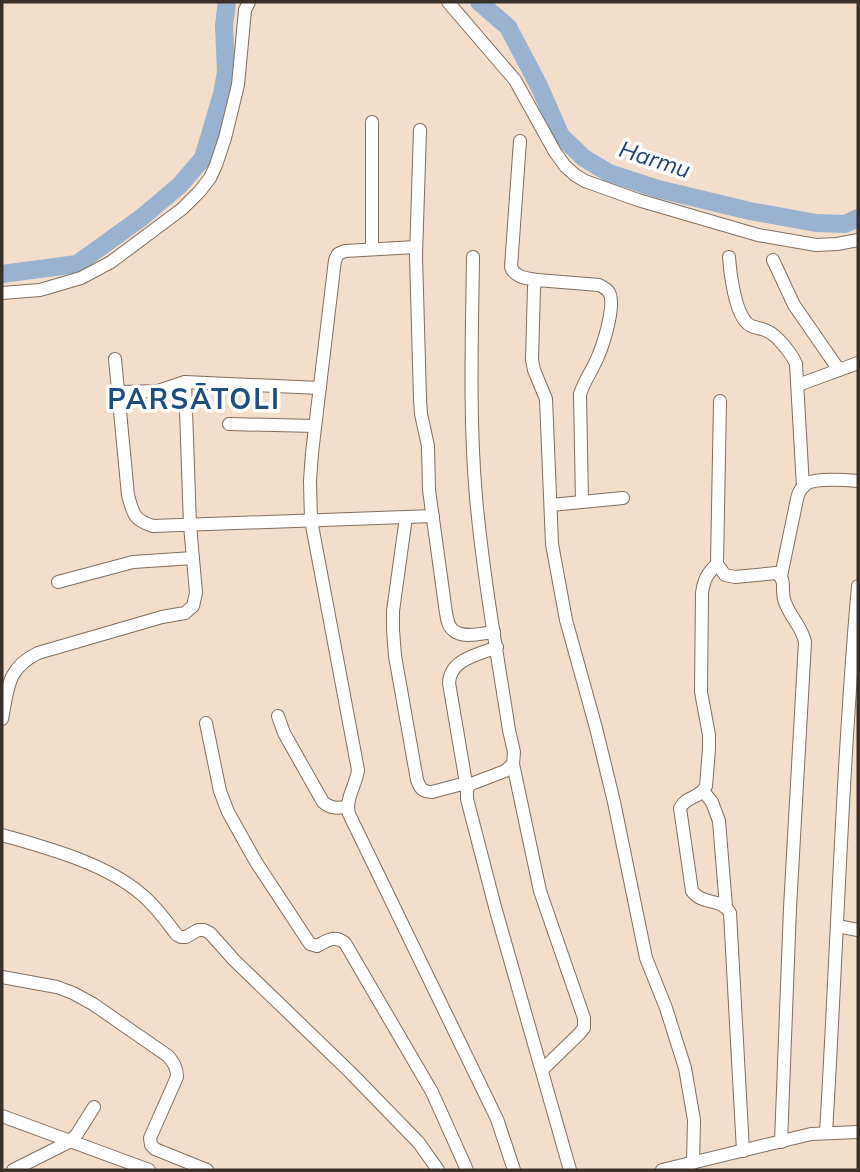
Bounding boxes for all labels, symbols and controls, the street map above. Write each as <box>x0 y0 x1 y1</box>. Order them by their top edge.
water label: Harmu <box>616 134 694 184</box>
district label: PARSĀTOLI <box>107 381 281 416</box>

